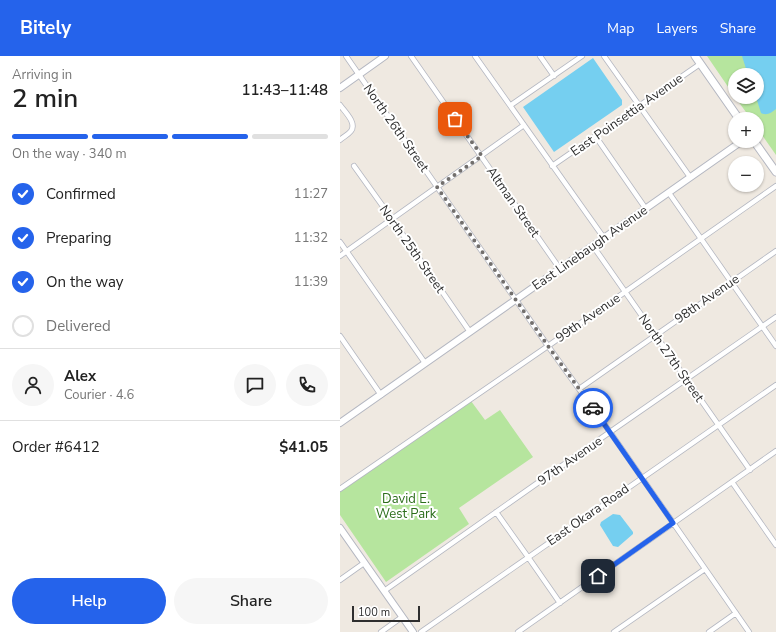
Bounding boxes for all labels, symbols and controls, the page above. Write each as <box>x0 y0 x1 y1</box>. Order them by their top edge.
text: Bitely <box>20 15 71 41</box>
text: Map <box>607 19 634 38</box>
text: Layers <box>656 19 698 38</box>
text: Share <box>720 19 756 38</box>
text: Arriving in <box>12 66 72 84</box>
map controls <box>728 68 764 192</box>
button: layers <box>728 68 764 104</box>
street label: East Poinsettia Avenue <box>567 69 687 161</box>
text: 11:43–11:48 <box>241 80 328 100</box>
street label: North 26th Street <box>359 80 433 176</box>
text: 2 min <box>12 81 78 116</box>
pin <box>438 102 472 136</box>
icon: bag <box>444 108 466 130</box>
button: + <box>728 112 764 148</box>
text: On the way · 340 m <box>12 145 127 163</box>
button: − <box>728 156 764 192</box>
street label: Altman Street <box>482 163 544 241</box>
icon: check <box>12 183 34 205</box>
text: Confirmed <box>46 184 116 204</box>
text: 11:27 <box>294 185 328 203</box>
street label: North 25th Street <box>375 201 449 297</box>
street label: East Linebaugh Avenue <box>529 201 651 295</box>
icon: check <box>12 227 34 249</box>
text: Preparing <box>46 228 111 248</box>
text: 11:32 <box>294 229 328 247</box>
street label: 98th Avenue <box>671 270 743 328</box>
icon: check <box>12 271 34 293</box>
text: On the way <box>46 272 124 292</box>
text: 11:39 <box>294 273 328 291</box>
street label: 99th Avenue <box>552 289 624 347</box>
street label: North 27th Street <box>634 310 708 406</box>
text: Delivered <box>46 316 111 336</box>
button: person <box>12 364 54 406</box>
button: chat <box>234 364 276 406</box>
button: phone <box>286 364 328 406</box>
text: Alex <box>64 366 96 386</box>
text: Courier · 4.6 <box>64 386 134 404</box>
courier <box>573 388 613 428</box>
icon: car <box>582 397 604 419</box>
street label: 97th Avenue <box>534 432 606 490</box>
text: Order #6412 <box>12 437 100 457</box>
text: $41.05 <box>279 437 328 457</box>
street label: East Okara Road <box>543 480 633 550</box>
park label: David E. West Park <box>376 490 437 523</box>
pin <box>581 559 615 593</box>
icon: home <box>587 565 609 587</box>
button: Help <box>12 578 166 624</box>
button: Share <box>174 578 328 624</box>
scale bar <box>352 604 420 623</box>
text: 100 m <box>358 605 390 620</box>

